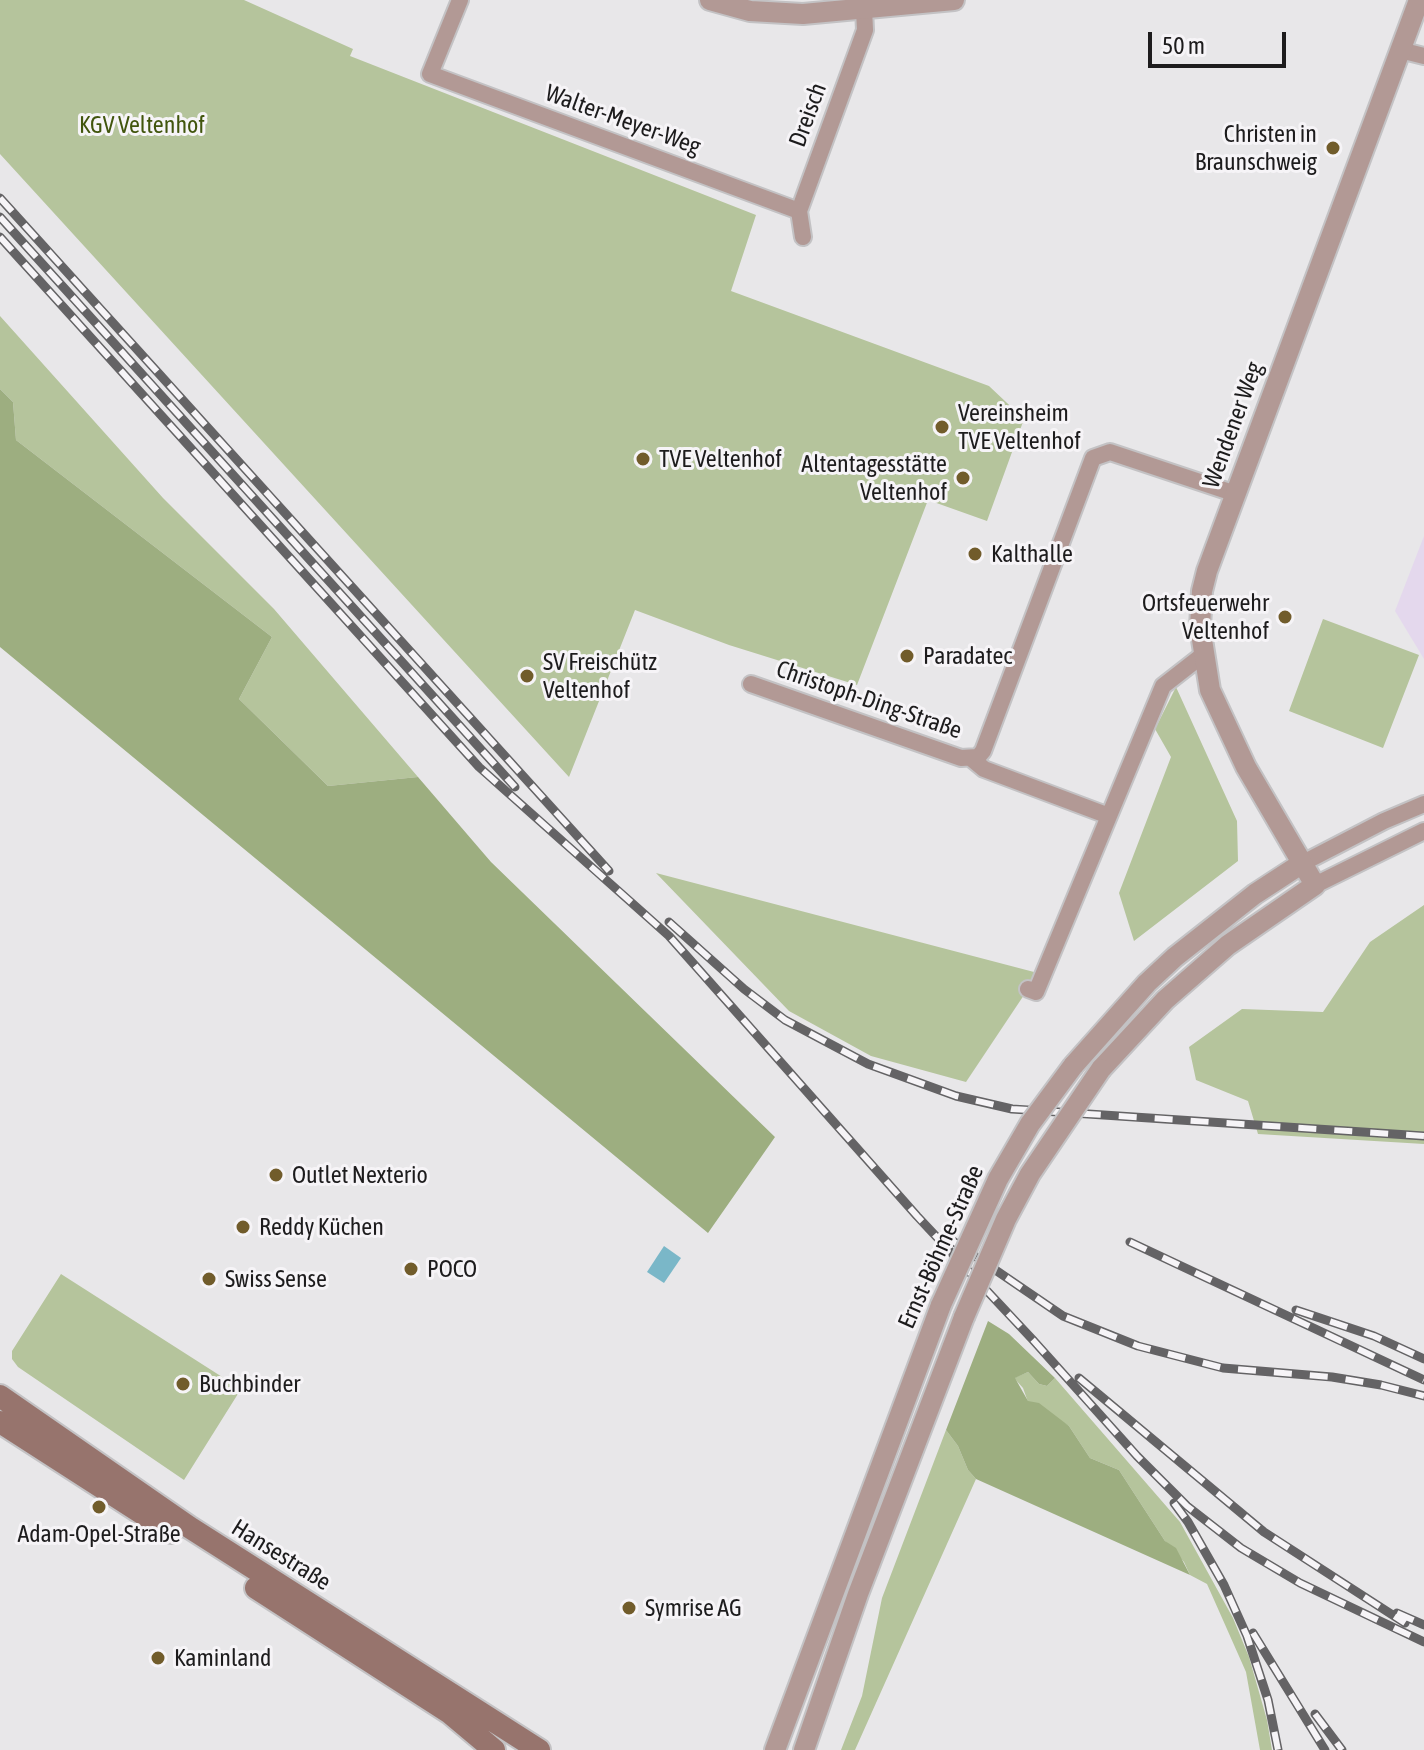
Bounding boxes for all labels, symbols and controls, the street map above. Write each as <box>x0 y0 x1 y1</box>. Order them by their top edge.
scale bar <box>1152 16 1290 66</box>
text: 50 m <box>1162 32 1205 59</box>
street label: Walter-Meyer-Weg <box>541 79 705 161</box>
street label: Dreisch <box>783 79 833 151</box>
park label: KGV Veltenhof <box>79 111 205 139</box>
place label: Christen in Braunschweig <box>1195 120 1317 176</box>
marker: Christen in Braunschweig <box>1324 139 1342 157</box>
street label: Wendener Weg <box>1197 358 1269 492</box>
place label: Vereinsheim TVE Veltenhof <box>958 399 1081 455</box>
marker: Vereinsheim TVE Veltenhof <box>933 418 951 436</box>
place label: TVE Veltenhof <box>659 445 782 473</box>
marker: TVE Veltenhof <box>634 450 652 468</box>
place label: Altentagesstätte Veltenhof <box>801 450 947 506</box>
marker: Altentagesstätte Veltenhof <box>954 469 972 487</box>
place label: Kalthalle <box>991 540 1073 568</box>
marker: Kalthalle <box>966 545 984 563</box>
place label: Ortsfeuerwehr Veltenhof <box>1142 589 1269 645</box>
marker: Ortsfeuerwehr Veltenhof <box>1276 608 1294 626</box>
place label: Paradatec <box>923 642 1012 670</box>
marker: Paradatec <box>898 647 916 665</box>
place label: SV Freischütz Veltenhof <box>543 648 657 704</box>
street label: Christoph-Ding-Straße <box>772 655 966 745</box>
marker: SV Freischütz Veltenhof <box>518 667 536 685</box>
place label: Outlet Nexterio <box>292 1161 428 1189</box>
street label: Ernst-Böhme-Straße <box>892 1161 990 1333</box>
marker: Outlet Nexterio <box>267 1166 285 1184</box>
place label: Reddy Küchen <box>259 1213 384 1241</box>
marker: Reddy Küchen <box>234 1218 252 1236</box>
place label: POCO <box>427 1255 477 1283</box>
marker: POCO <box>402 1260 420 1278</box>
place label: Swiss Sense <box>225 1265 327 1293</box>
marker: Swiss Sense <box>200 1270 218 1288</box>
place label: Buchbinder <box>199 1370 300 1398</box>
marker: Buchbinder <box>174 1375 192 1393</box>
marker: Adam-Opel-Straße <box>90 1498 108 1516</box>
street label: Hansestraße <box>226 1513 336 1597</box>
place label: Adam-Opel-Straße <box>17 1520 181 1548</box>
place label: Symrise AG <box>645 1594 742 1622</box>
marker: Symrise AG <box>620 1599 638 1617</box>
place label: Kaminland <box>174 1644 271 1672</box>
marker: Kaminland <box>149 1649 167 1667</box>

